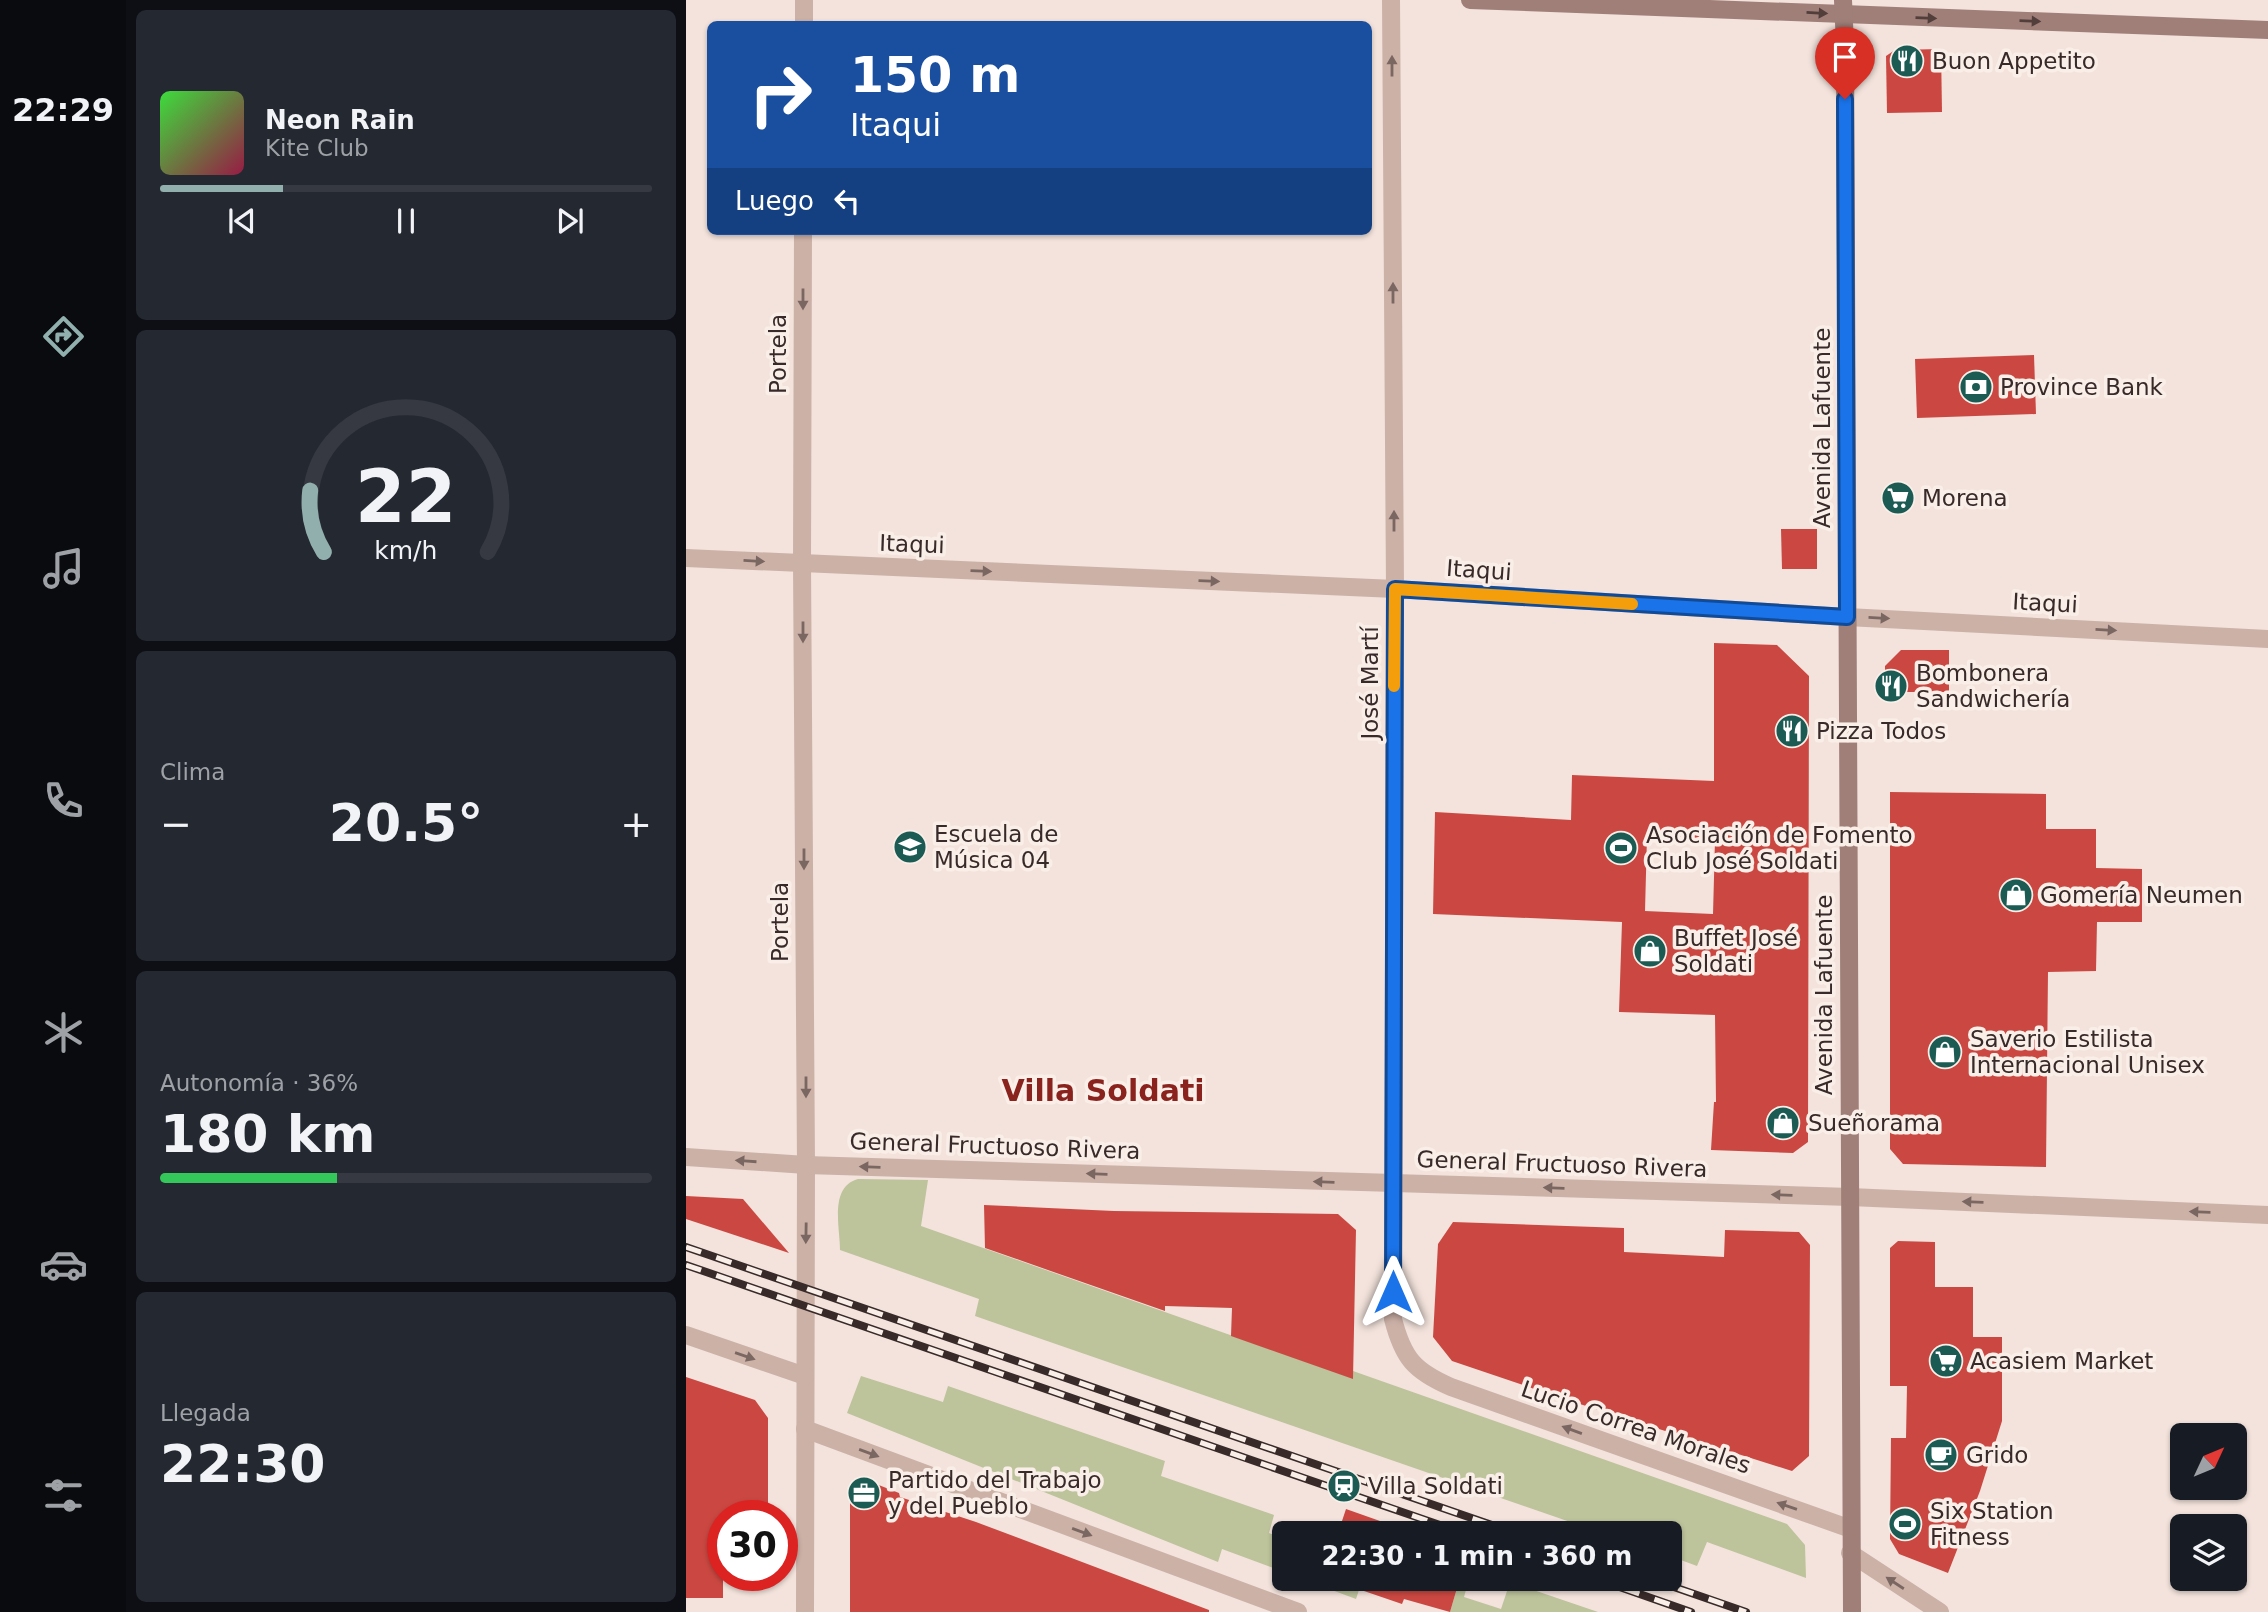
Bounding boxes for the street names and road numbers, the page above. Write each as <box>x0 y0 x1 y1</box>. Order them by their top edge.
street label: Portela <box>765 314 791 394</box>
street label: Avenida Lafuente <box>1809 328 1835 528</box>
street label: Itaqui <box>879 530 945 558</box>
street label: Itaqui <box>1445 555 1513 585</box>
street label: Itaqui <box>2012 588 2078 618</box>
street label: José Martí <box>1357 626 1383 742</box>
street label: Portela <box>767 882 793 962</box>
street label: Avenida Lafuente <box>1811 895 1837 1095</box>
street label: General Fructuoso Rivera <box>849 1128 1141 1164</box>
street label: General Fructuoso Rivera <box>1416 1146 1708 1182</box>
street label: Lucio Correa Morales <box>1518 1375 1754 1479</box>

